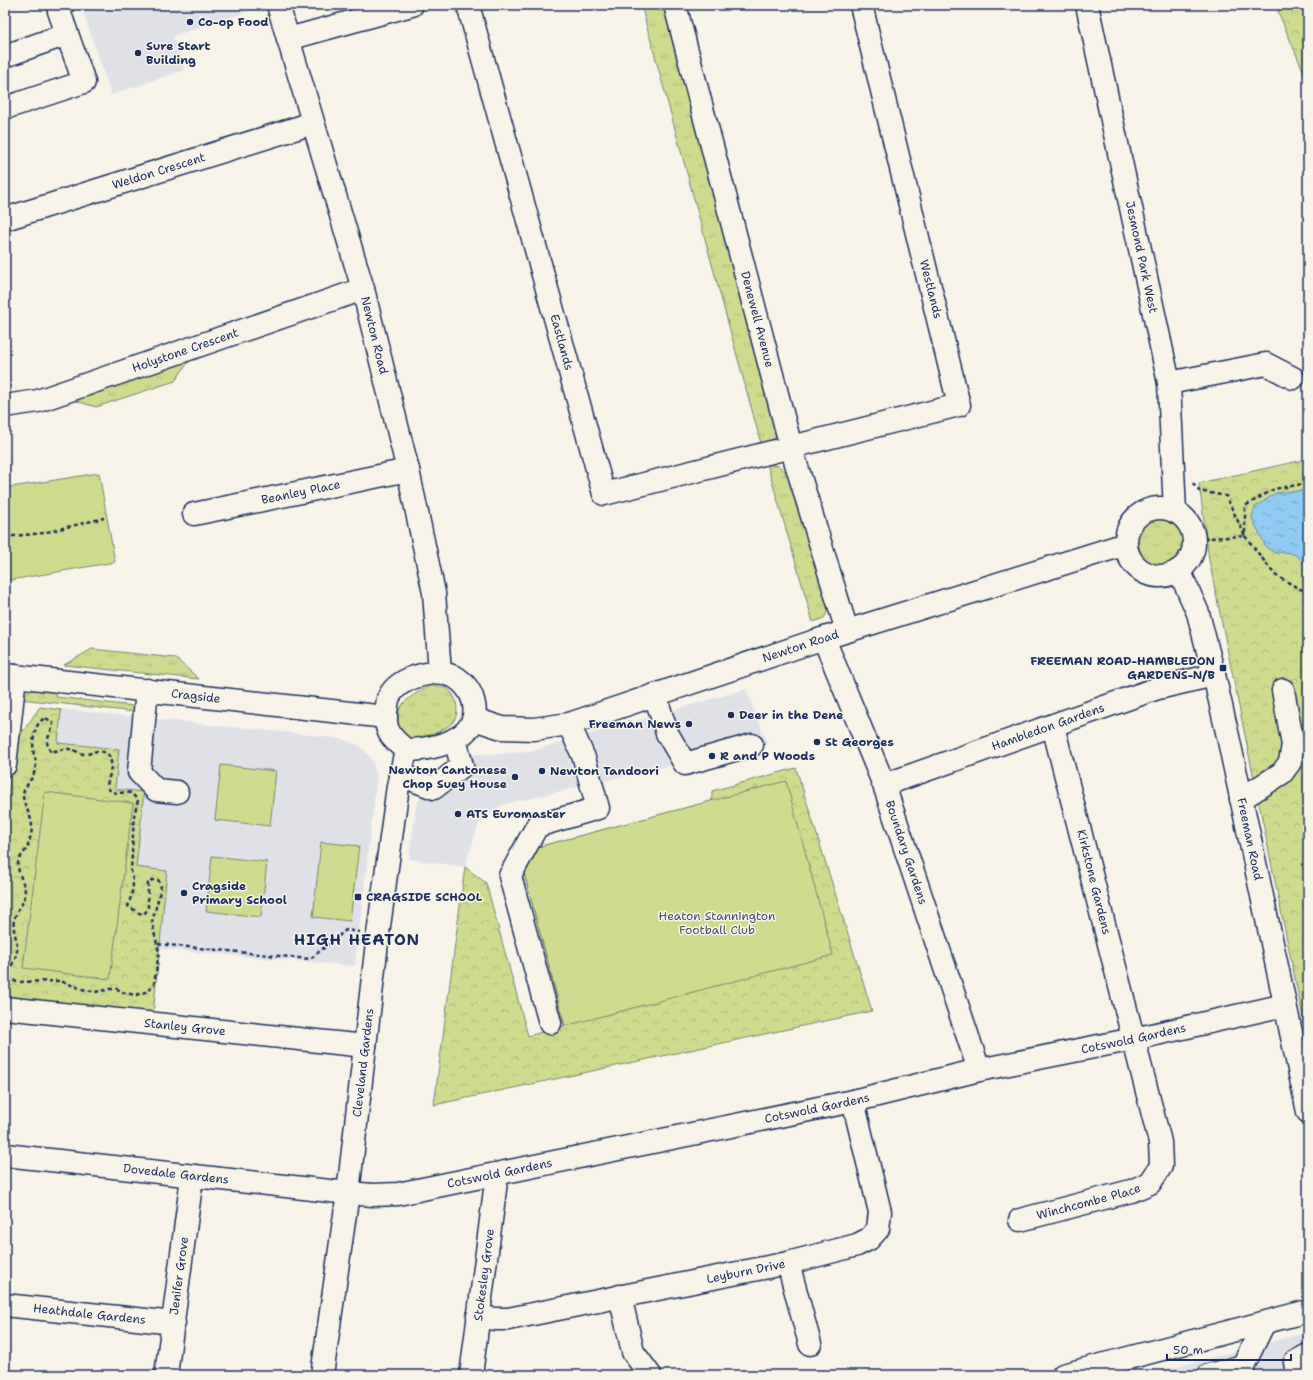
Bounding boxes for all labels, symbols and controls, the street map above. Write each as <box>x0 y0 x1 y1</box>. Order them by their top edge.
place label: Co-op Food <box>198 14 269 30</box>
marker: Co-op Food <box>185 17 195 27</box>
place label: Sure Start Building <box>146 38 211 68</box>
marker: Sure Start Building <box>133 48 143 58</box>
street label: Weldon Crescent <box>110 149 207 193</box>
street label: Jesmond Park West <box>1122 199 1162 315</box>
street label: Westlands <box>916 258 946 320</box>
street label: Denewell Avenue <box>737 269 778 369</box>
street label: Newton Road <box>357 295 392 376</box>
street label: Eastlands <box>546 312 577 372</box>
street label: Holystone Crescent <box>130 325 240 376</box>
street label: Beanley Place <box>260 476 342 508</box>
street label: Newton Road <box>760 626 841 666</box>
place label: FREEMAN ROAD-HAMBLEDON GARDENS-N/B <box>1030 653 1216 683</box>
marker: FREEMAN ROAD-HAMBLEDON GARDENS-N/B <box>1218 663 1228 673</box>
street label: Cragside <box>170 685 222 707</box>
street label: Hambledon Gardens <box>989 700 1107 754</box>
place label: Deer in the Dene <box>739 707 844 723</box>
marker: Deer in the Dene <box>726 710 736 720</box>
place label: Freeman News <box>589 716 681 732</box>
marker: Freeman News <box>684 719 694 729</box>
place label: St Georges <box>825 734 894 750</box>
marker: St Georges <box>812 737 822 747</box>
place label: R and P Woods <box>720 748 815 764</box>
marker: R and P Woods <box>707 751 717 761</box>
place label: Newton Cantonese Chop Suey House <box>388 762 507 792</box>
place label: Newton Tandoori <box>550 763 659 779</box>
marker: Newton Tandoori <box>537 766 547 776</box>
marker: Newton Cantonese Chop Suey House <box>510 772 520 782</box>
street label: Freeman Road <box>1233 796 1267 882</box>
street label: Boundary Gardens <box>882 798 931 907</box>
place label: ATS Euromaster <box>466 806 566 822</box>
marker: ATS Euromaster <box>453 809 463 819</box>
street label: Kirkstone Gardens <box>1073 828 1115 936</box>
place label: Cragside Primary School <box>192 878 287 908</box>
marker: Cragside Primary School <box>179 888 189 898</box>
place label: CRAGSIDE SCHOOL <box>366 889 483 905</box>
marker: CRAGSIDE SCHOOL <box>353 892 363 902</box>
park label: Heaton Stannington Football Club <box>659 908 775 938</box>
district label: HIGH HEATON <box>294 929 420 950</box>
street label: Cleveland Gardens <box>349 1007 377 1118</box>
street label: Stanley Grove <box>143 1015 227 1039</box>
street label: Cotswold Gardens <box>1080 1020 1188 1057</box>
street label: Cotswold Gardens <box>763 1089 871 1127</box>
street label: Cotswold Gardens <box>446 1155 554 1192</box>
street label: Dovedale Gardens <box>122 1160 230 1188</box>
street label: Winchcombe Place <box>1035 1180 1143 1223</box>
street label: Stokesley Grove <box>470 1227 498 1322</box>
street label: Jenifer Grove <box>166 1236 192 1316</box>
street label: Leyburn Drive <box>705 1256 787 1287</box>
street label: Heathdale Gardens <box>32 1300 147 1328</box>
scale bar <box>1167 1336 1291 1362</box>
text: 50 m <box>1173 1342 1203 1358</box>

